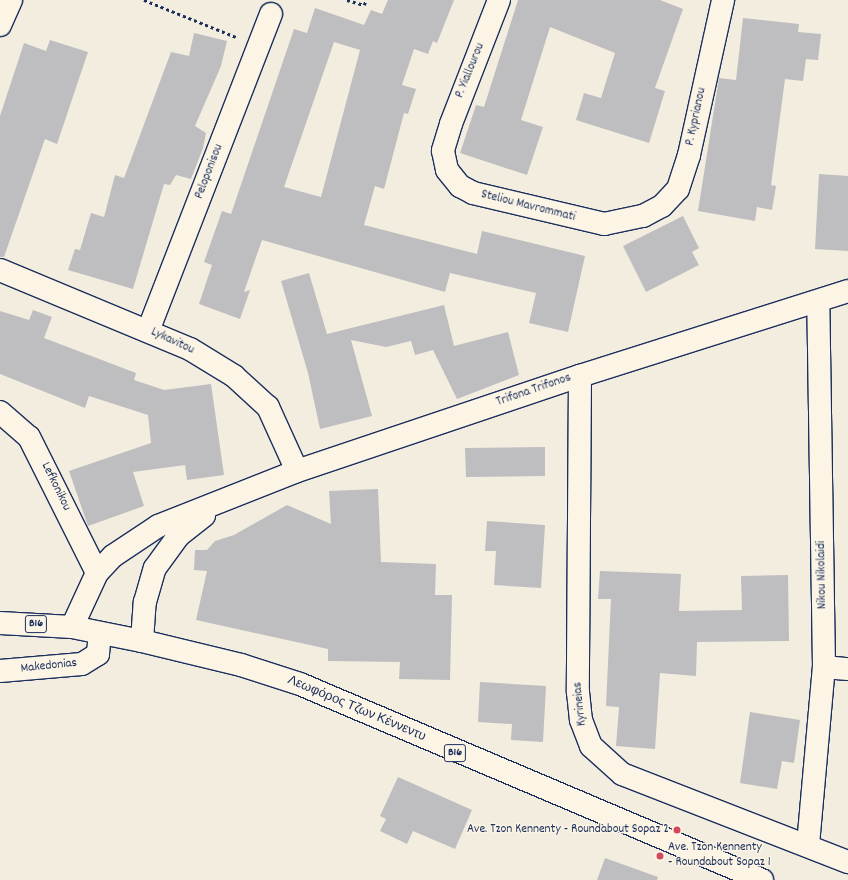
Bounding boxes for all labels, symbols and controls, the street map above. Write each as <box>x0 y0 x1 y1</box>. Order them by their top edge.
street label: P. Yiallourou <box>453 41 489 101</box>
street label: P. Kyprianou <box>683 87 711 147</box>
street label: Peloponisou <box>192 142 228 202</box>
street label: Steliou Mavrommati <box>479 188 577 226</box>
street label: Lykavitou <box>148 325 196 359</box>
street label: Trifona Trifonos <box>495 371 573 411</box>
street label: Lefkonikou <box>37 460 73 514</box>
street label: Nikou Nikolaidi <box>815 541 831 609</box>
road number: B16 <box>24 614 48 634</box>
street label: Makedonias <box>20 656 78 678</box>
street label: Λεωφόρος Τζων Κέννεντυ <box>285 674 427 746</box>
street label: Kyrineias <box>571 681 591 727</box>
road number: B16 <box>443 743 467 763</box>
place label: Ave. Tzon Kennenty - Roundabout Sopaz 2 <box>467 822 669 838</box>
marker: Ave. Tzon Kennenty - Roundabout Sopaz 2 <box>672 825 682 835</box>
place label: Ave. Tzon Kennenty - Roundabout Sopaz 1 <box>668 841 771 872</box>
marker: Ave. Tzon Kennenty - Roundabout Sopaz 1 <box>655 851 665 861</box>

